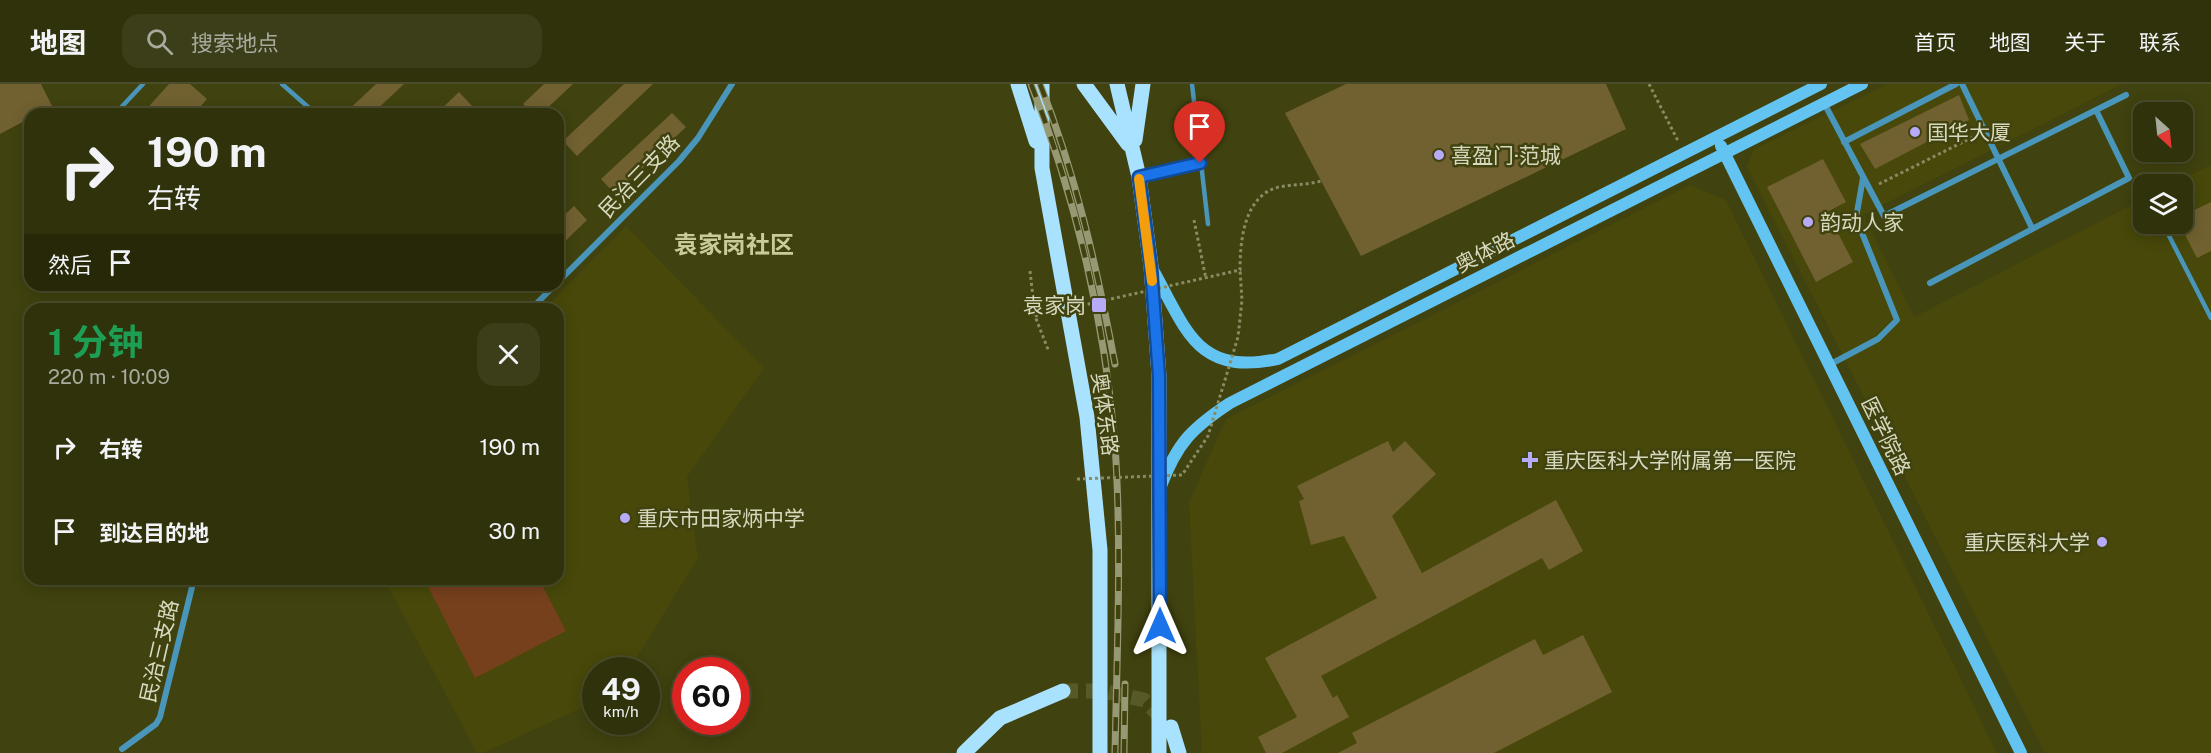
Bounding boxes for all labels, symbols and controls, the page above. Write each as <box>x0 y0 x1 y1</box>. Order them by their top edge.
search box <box>122 14 542 68</box>
icon: search <box>143 25 176 58</box>
text: 地图 <box>30 26 86 59</box>
text: 搜索地点 <box>191 30 279 56</box>
text: 首页 <box>1914 30 1956 55</box>
text: 地图 <box>1989 30 2031 55</box>
text: 关于 <box>2064 30 2106 55</box>
text: 联系 <box>2139 30 2181 55</box>
pin <box>1174 101 1225 163</box>
north arrow <box>2133 102 2193 162</box>
map controls <box>2133 102 2193 234</box>
icon: arrive <box>1183 110 1216 143</box>
place label: 国华大厦 <box>1927 120 2011 145</box>
marker: 国华大厦 <box>1908 125 1922 139</box>
text: 190 m <box>147 127 267 176</box>
street label: 民治三支路 <box>594 130 684 222</box>
icon: right <box>48 132 126 210</box>
place label: 喜盈门·范城 <box>1451 143 1561 168</box>
marker: 喜盈门·范城 <box>1432 148 1446 162</box>
button: layers <box>2133 174 2193 234</box>
text: 右转 <box>147 182 201 214</box>
place label: 韵动人家 <box>1820 210 1904 235</box>
marker: 韵动人家 <box>1801 215 1815 229</box>
street label: 奥体路 <box>1451 227 1519 277</box>
district label: 袁家岗社区 <box>674 230 794 258</box>
icon: arrive <box>104 246 137 279</box>
text: 然后 <box>48 252 92 278</box>
place label: 袁家岗 <box>1023 293 1086 318</box>
marker: 袁家岗 <box>1090 296 1108 314</box>
text: 1 分钟 <box>48 321 144 363</box>
button: close <box>477 323 540 386</box>
text: 220 m · 10:09 <box>48 365 170 389</box>
street label: 奥体东路 <box>1087 371 1123 457</box>
street label: 医学院路 <box>1856 393 1916 479</box>
icon: right <box>48 431 81 464</box>
text: 190 m <box>480 434 540 460</box>
text: 右转 <box>99 436 143 462</box>
place label: 重庆医科大学附属第一医院 <box>1544 448 1796 473</box>
marker: 重庆医科大学附属第一医院 <box>1521 451 1539 469</box>
place label: 重庆市田家炳中学 <box>637 506 805 531</box>
marker: 重庆市田家炳中学 <box>618 511 632 525</box>
icon: arrive <box>48 515 81 548</box>
text: 30 m <box>488 518 540 544</box>
text: 到达目的地 <box>99 520 209 546</box>
place label: 重庆医科大学 <box>1964 530 2090 555</box>
marker: 重庆医科大学 <box>2095 535 2109 549</box>
position arrow <box>1128 594 1192 658</box>
street label: 民治三支路 <box>135 597 183 705</box>
speed limit sign: 60 <box>672 657 750 735</box>
text: 49 <box>601 671 641 707</box>
text: km/h <box>603 703 639 720</box>

